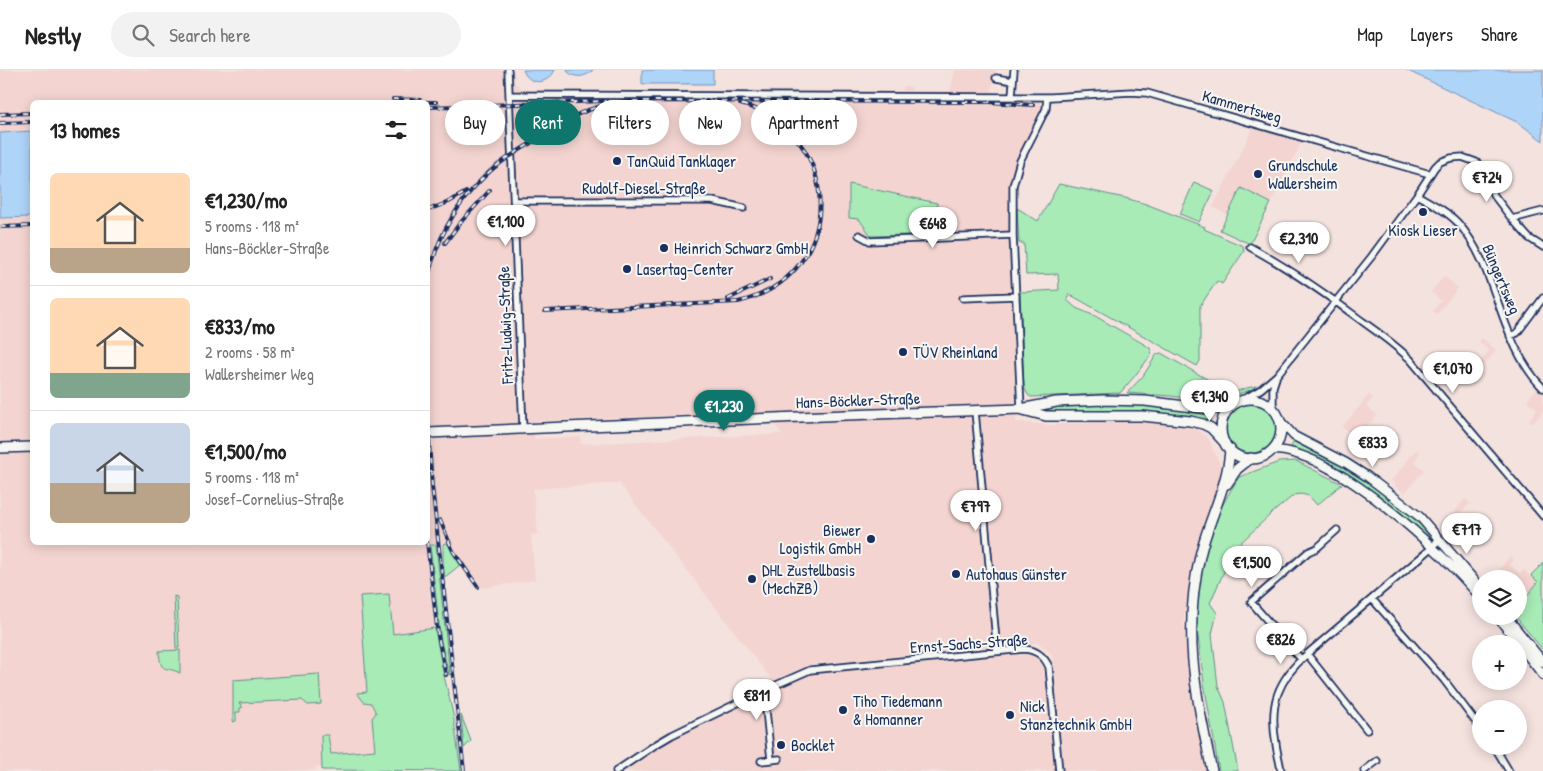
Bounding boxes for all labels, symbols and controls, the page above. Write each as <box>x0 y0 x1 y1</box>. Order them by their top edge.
search box <box>111 12 461 57</box>
text: Nestly <box>25 19 81 51</box>
icon: search <box>129 21 157 49</box>
text: Search here <box>169 22 251 48</box>
text: Map <box>1357 22 1383 47</box>
text: Layers <box>1411 22 1453 47</box>
text: Share <box>1481 22 1518 47</box>
street label: Kammertsweg <box>1200 84 1284 128</box>
chip: Buy <box>445 100 505 145</box>
chip: Rent <box>515 100 581 145</box>
chip: Filters <box>591 100 669 145</box>
chip: New <box>679 100 741 145</box>
chip: Apartment <box>751 100 857 145</box>
text: 13 homes <box>50 116 120 145</box>
icon: filters <box>382 116 410 144</box>
place label: TanQuid Tanklager <box>627 150 736 172</box>
place label: Grundschule Wallersheim <box>1268 154 1338 194</box>
marker: TanQuid Tanklager <box>611 155 623 167</box>
pin: €724 <box>1457 160 1517 203</box>
text: €724 <box>1472 166 1502 188</box>
marker: Grundschule Wallersheim <box>1252 168 1264 180</box>
street label: Rudolf-Diesel-Straße <box>582 177 706 199</box>
text: €1,230/mo <box>205 186 287 215</box>
icon: home <box>90 193 150 253</box>
pin: €1,100 <box>465 204 547 247</box>
pin: €648 <box>903 206 963 249</box>
marker: Kiosk Lieser <box>1417 206 1429 218</box>
text: €1,100 <box>488 210 524 232</box>
text: €648 <box>919 212 947 234</box>
text: 5 rooms · 118 m² <box>205 215 299 237</box>
place label: Kiosk Lieser <box>1388 219 1458 241</box>
pin: €2,310 <box>1258 222 1340 264</box>
text: €2,310 <box>1280 227 1318 249</box>
text: Hans-Böckler-Straße <box>205 237 329 259</box>
place label: Heinrich Schwarz GmbH <box>674 237 808 259</box>
street label: Büngertsweg <box>1477 241 1527 317</box>
marker: Heinrich Schwarz GmbH <box>658 242 670 254</box>
place label: Lasertag-Center <box>637 258 734 280</box>
marker: Lasertag-Center <box>621 263 633 275</box>
street label: Fritz-Ludwig-Straße <box>492 265 518 385</box>
text: €833/mo <box>205 312 275 341</box>
icon: home <box>90 318 150 378</box>
text: 2 rooms · 58 m² <box>205 341 295 363</box>
place label: TÜV Rheinland <box>913 341 997 363</box>
marker: TÜV Rheinland <box>897 346 909 358</box>
pin: €1,070 <box>1412 352 1494 394</box>
text: €1,070 <box>1434 357 1473 379</box>
text: Wallersheimer Weg <box>205 363 314 385</box>
pin: €1,340 <box>1169 380 1251 422</box>
text: €1,340 <box>1191 385 1229 407</box>
street label: Hans-Böckler-Straße <box>795 387 921 413</box>
pin: €1,230 <box>683 390 765 432</box>
text: €1,230 <box>705 395 743 417</box>
pin: €833 <box>1343 426 1403 468</box>
text: €833 <box>1359 431 1387 453</box>
text: €1,500/mo <box>205 437 286 466</box>
icon: home <box>90 443 150 503</box>
text: 5 rooms · 118 m² <box>205 466 299 488</box>
text: Josef-Cornelius-Straße <box>205 488 344 510</box>
pin: €797 <box>946 490 1006 532</box>
text: €797 <box>961 495 991 517</box>
pin: €717 <box>1437 512 1497 555</box>
text: €717 <box>1452 518 1482 540</box>
place label: Biewer Logistik GmbH <box>780 519 861 559</box>
marker: Biewer Logistik GmbH <box>865 533 877 545</box>
pin: €1,500 <box>1211 546 1293 588</box>
text: €1,500 <box>1233 551 1271 573</box>
place label: DHL Zustellbasis (MechZB) <box>762 559 855 599</box>
place label: Autohaus Günster <box>966 563 1067 585</box>
marker: Autohaus Günster <box>950 568 962 580</box>
map controls <box>1472 570 1527 755</box>
button: layers <box>1472 570 1527 625</box>
marker: DHL Zustellbasis (MechZB) <box>746 573 758 585</box>
pin: €826 <box>1251 622 1311 665</box>
street label: Ernst-Sachs-Straße <box>909 628 1029 658</box>
text: €826 <box>1267 628 1295 650</box>
button: + <box>1472 635 1527 690</box>
pin: €811 <box>727 678 787 721</box>
text: €811 <box>744 684 770 706</box>
place label: Tiho Tiedemann & Homanner <box>853 690 943 730</box>
place label: Nick Stanztechnik GmbH <box>1020 695 1132 735</box>
button: − <box>1472 700 1527 755</box>
marker: Tiho Tiedemann & Homanner <box>837 704 849 716</box>
marker: Nick Stanztechnik GmbH <box>1004 709 1016 721</box>
place label: Bocklet <box>791 734 835 756</box>
marker: Bocklet <box>775 739 787 751</box>

